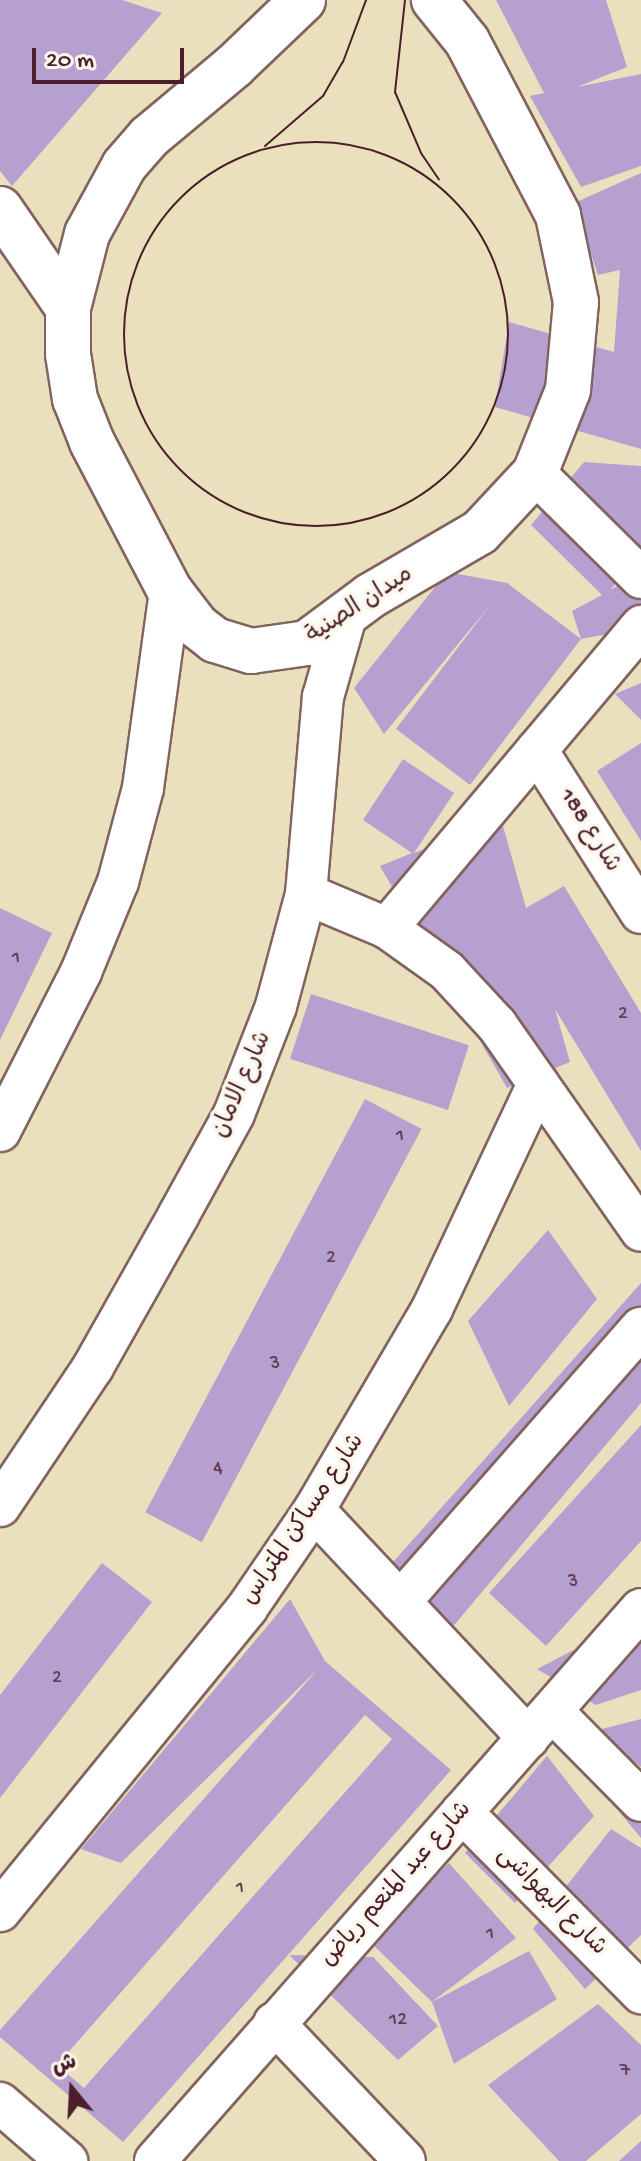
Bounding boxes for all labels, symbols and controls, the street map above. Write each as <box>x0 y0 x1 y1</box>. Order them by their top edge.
scale bar <box>36 32 188 82</box>
text: 20 m <box>46 47 94 76</box>
street label: ميدان الصنية <box>301 561 419 651</box>
street label: شارع 188 <box>552 784 626 878</box>
house number: 1 <box>12 946 20 970</box>
house number: 2 <box>618 1002 628 1026</box>
street label: شارع الامان <box>207 1027 279 1143</box>
house number: 1 <box>396 1124 404 1148</box>
house number: 2 <box>326 1246 336 1270</box>
house number: 3 <box>270 1352 280 1376</box>
street label: شارع مساكن المتراس <box>236 1429 372 1611</box>
house number: 4 <box>213 1457 223 1481</box>
house number: 3 <box>568 1570 578 1594</box>
house number: 2 <box>52 1666 62 1690</box>
street label: شارع عبد المنعم رياض <box>315 1796 479 1974</box>
street label: شارع البهواشى <box>490 1841 612 1963</box>
house number: 1 <box>236 1876 244 1900</box>
house number: 1 <box>486 1922 494 1946</box>
house number: 12 <box>389 2008 407 2032</box>
north arrow <box>32 2049 112 2129</box>
text: ش <box>49 2050 80 2082</box>
house number: 7 <box>620 2059 630 2083</box>

